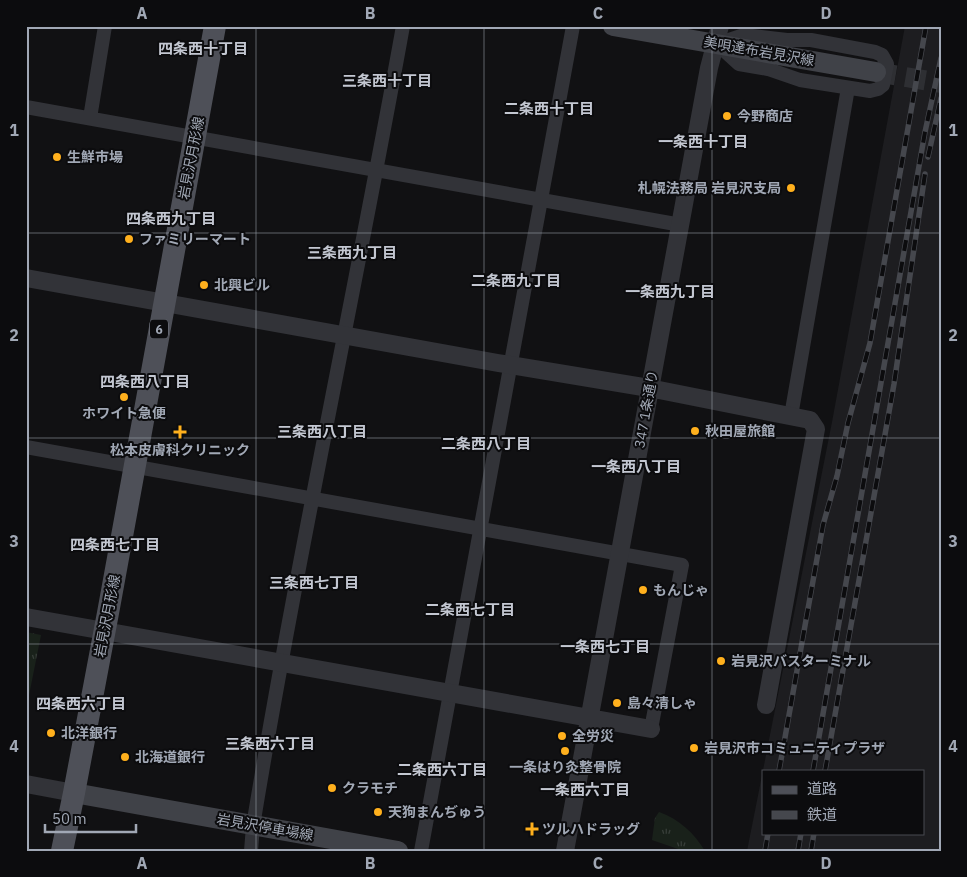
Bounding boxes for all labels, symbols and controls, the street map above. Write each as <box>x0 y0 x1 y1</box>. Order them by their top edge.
text: A <box>137 3 148 23</box>
text: B <box>365 3 376 23</box>
text: C <box>593 3 603 23</box>
text: D <box>820 3 832 23</box>
street label: 美唄達布岩見沢線 <box>702 32 816 70</box>
district label: 四条西十丁目 <box>158 39 248 58</box>
district label: 三条西十丁目 <box>342 71 432 90</box>
district label: 二条西十丁目 <box>504 99 594 118</box>
place label: 今野商店 <box>737 107 793 125</box>
marker: 今野商店 <box>721 110 733 122</box>
street label: 岩見沢月形線 <box>174 115 208 201</box>
text: 1 <box>9 120 19 140</box>
text: 1 <box>948 120 958 140</box>
district label: 一条西十丁目 <box>658 132 748 151</box>
place label: 生鮮市場 <box>67 148 123 166</box>
marker: 生鮮市場 <box>51 151 63 163</box>
place label: 札幌法務局 岩見沢支局 <box>638 179 781 197</box>
marker: 札幌法務局 岩見沢支局 <box>785 182 797 194</box>
district label: 四条西九丁目 <box>126 209 216 228</box>
place label: ファミリーマート <box>139 230 251 248</box>
marker: ファミリーマート <box>123 233 135 245</box>
district label: 三条西九丁目 <box>307 243 397 262</box>
district label: 二条西九丁目 <box>471 271 561 290</box>
place label: 北興ビル <box>214 276 270 294</box>
marker: 北興ビル <box>198 279 210 291</box>
district label: 一条西九丁目 <box>625 282 715 301</box>
road number: 6 <box>150 320 168 338</box>
text: 2 <box>9 325 19 345</box>
text: 2 <box>948 325 958 345</box>
street label: 347 1条通り <box>630 369 662 449</box>
district label: 四条西八丁目 <box>100 372 190 391</box>
marker: ホワイト急便 <box>118 391 130 403</box>
place label: ホワイト急便 <box>82 404 166 422</box>
district label: 三条西八丁目 <box>277 422 367 441</box>
place label: 秋田屋旅館 <box>705 422 775 440</box>
marker: 松本皮膚科クリニック <box>173 425 187 439</box>
marker: 秋田屋旅館 <box>689 425 701 437</box>
district label: 二条西八丁目 <box>441 434 531 453</box>
place label: 松本皮膚科クリニック <box>110 441 250 459</box>
district label: 一条西八丁目 <box>591 457 681 476</box>
text: 3 <box>9 531 19 551</box>
text: 3 <box>948 531 958 551</box>
district label: 四条西七丁目 <box>70 535 160 554</box>
street label: 岩見沢月形線 <box>90 573 124 659</box>
district label: 三条西七丁目 <box>269 573 359 592</box>
place label: もんじゃ <box>653 581 709 599</box>
marker: もんじゃ <box>637 584 649 596</box>
district label: 二条西七丁目 <box>425 600 515 619</box>
district label: 一条西七丁目 <box>560 637 650 656</box>
place label: 岩見沢バスターミナル <box>731 652 871 670</box>
marker: 岩見沢バスターミナル <box>715 655 727 667</box>
district label: 四条西六丁目 <box>36 694 126 713</box>
place label: 島々清しゃ <box>627 694 697 712</box>
marker: 島々清しゃ <box>611 697 623 709</box>
place label: 北洋銀行 <box>61 724 117 742</box>
marker: 北洋銀行 <box>45 727 57 739</box>
place label: 全労災 <box>572 727 614 745</box>
marker: 全労災 <box>556 730 568 742</box>
district label: 三条西六丁目 <box>225 734 315 753</box>
text: 4 <box>9 736 19 756</box>
text: 4 <box>948 736 958 756</box>
place label: 岩見沢市コミュニティプラザ <box>704 739 885 757</box>
marker: 岩見沢市コミュニティプラザ <box>688 742 700 754</box>
marker: 一条はり灸整骨院 <box>559 745 571 757</box>
place label: 北海道銀行 <box>135 748 205 766</box>
marker: 北海道銀行 <box>119 751 131 763</box>
place label: 一条はり灸整骨院 <box>509 758 621 776</box>
district label: 二条西六丁目 <box>397 760 487 779</box>
legend <box>762 770 924 834</box>
place label: クラモチ <box>342 779 398 797</box>
text: 道路 <box>807 779 837 798</box>
district label: 一条西六丁目 <box>540 780 630 799</box>
marker: クラモチ <box>326 782 338 794</box>
scale bar <box>45 802 136 834</box>
place label: 天狗まんぢゅう <box>388 803 486 821</box>
text: 鉄道 <box>807 805 837 824</box>
marker: 天狗まんぢゅう <box>372 806 384 818</box>
text: 50 m <box>52 809 87 828</box>
street label: 岩見沢停車場線 <box>215 810 315 844</box>
place label: ツルハドラッグ <box>542 820 640 838</box>
marker: ツルハドラッグ <box>526 823 538 835</box>
text: A <box>137 853 148 873</box>
text: B <box>365 853 376 873</box>
text: C <box>593 853 603 873</box>
text: D <box>820 853 832 873</box>

